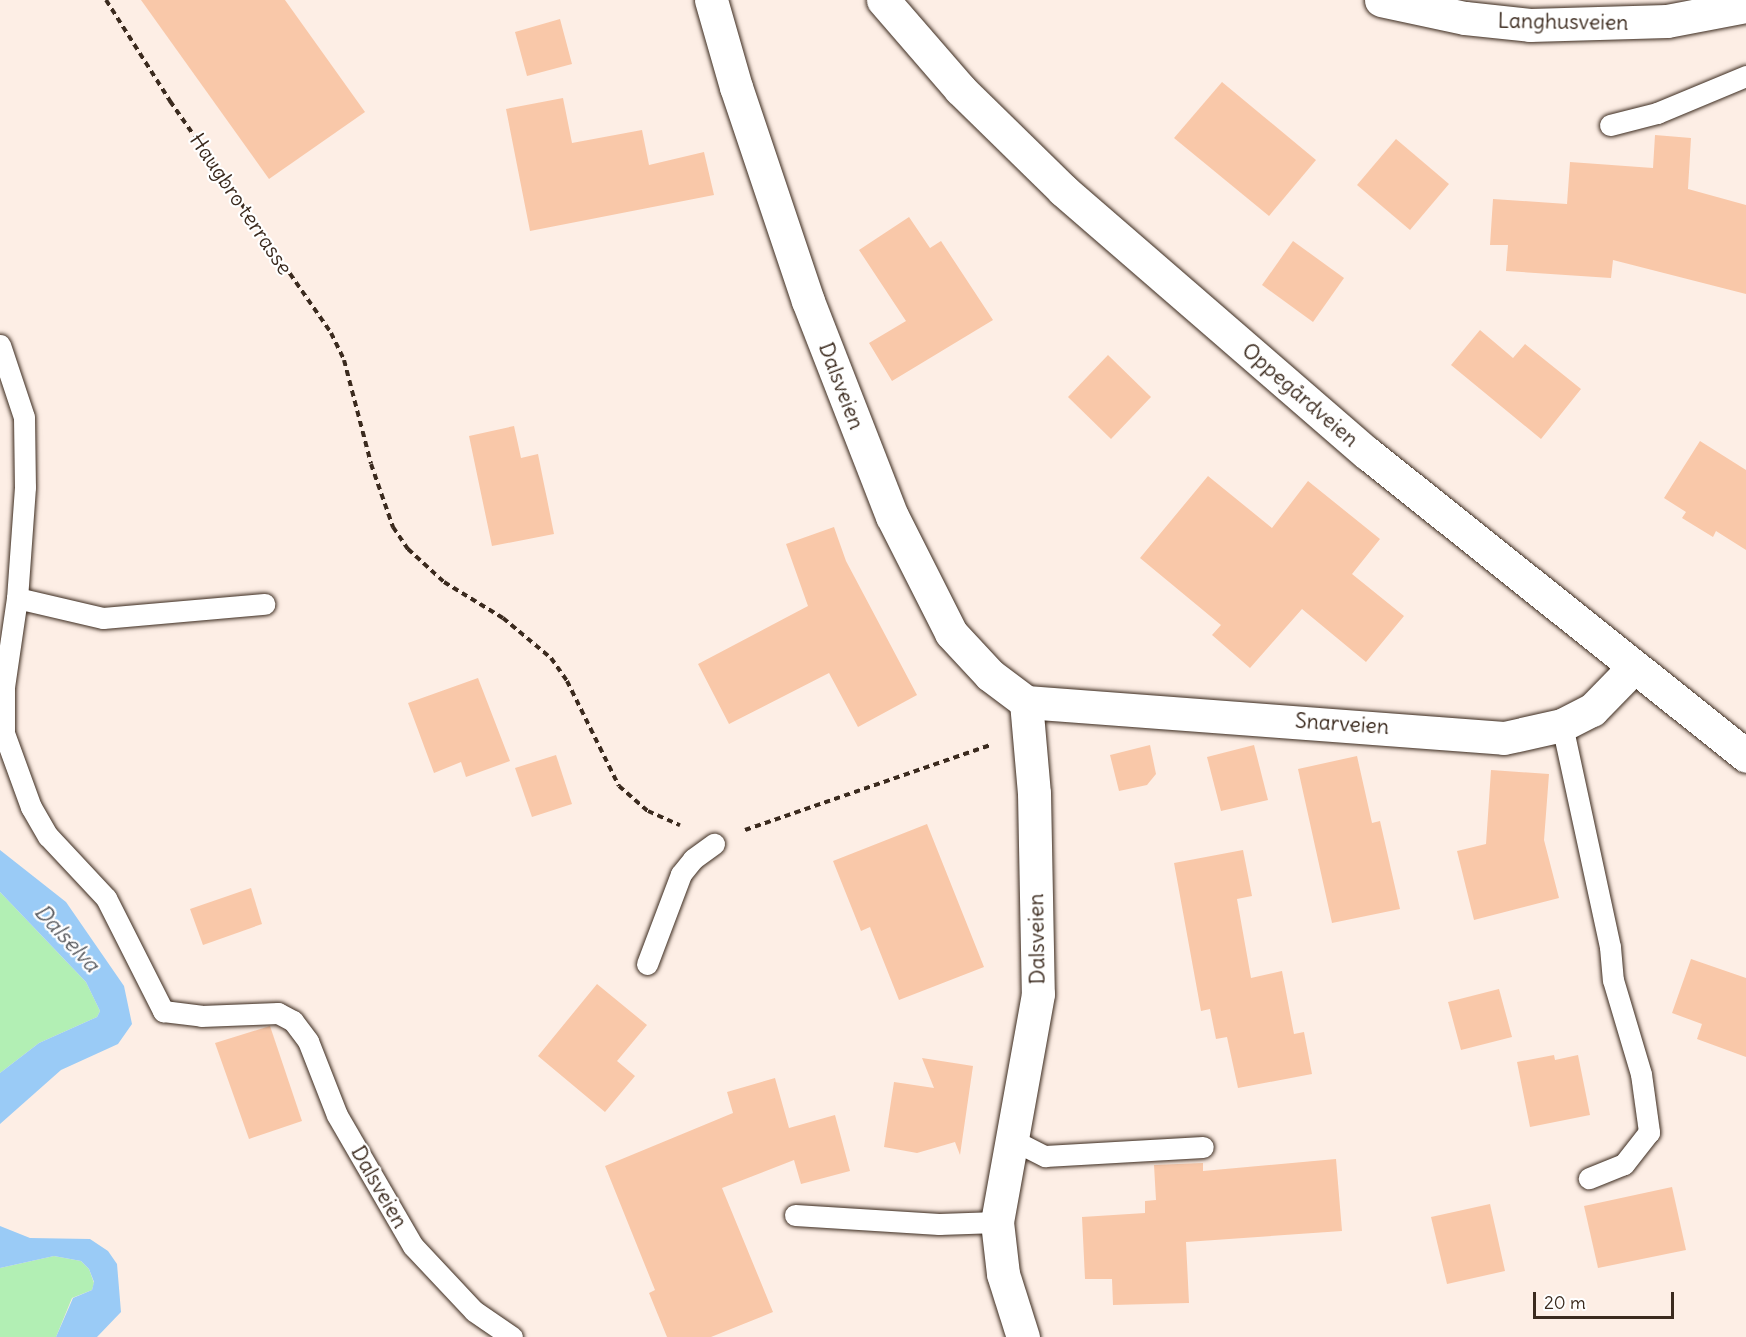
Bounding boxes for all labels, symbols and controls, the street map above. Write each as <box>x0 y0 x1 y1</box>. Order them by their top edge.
street label: Langhusveien <box>1497 8 1629 36</box>
street label: Haugbro terrasse <box>184 129 298 279</box>
street label: Oppegårdveien <box>1237 338 1363 452</box>
street label: Dalsveien <box>813 339 869 433</box>
street label: Snarveien <box>1294 708 1390 740</box>
street label: Dalsveien <box>1024 893 1050 985</box>
water label: Dalselva <box>29 899 105 977</box>
street label: Dalsveien <box>345 1141 413 1233</box>
scale bar <box>1536 1280 1677 1318</box>
text: 20 m <box>1544 1291 1586 1314</box>

